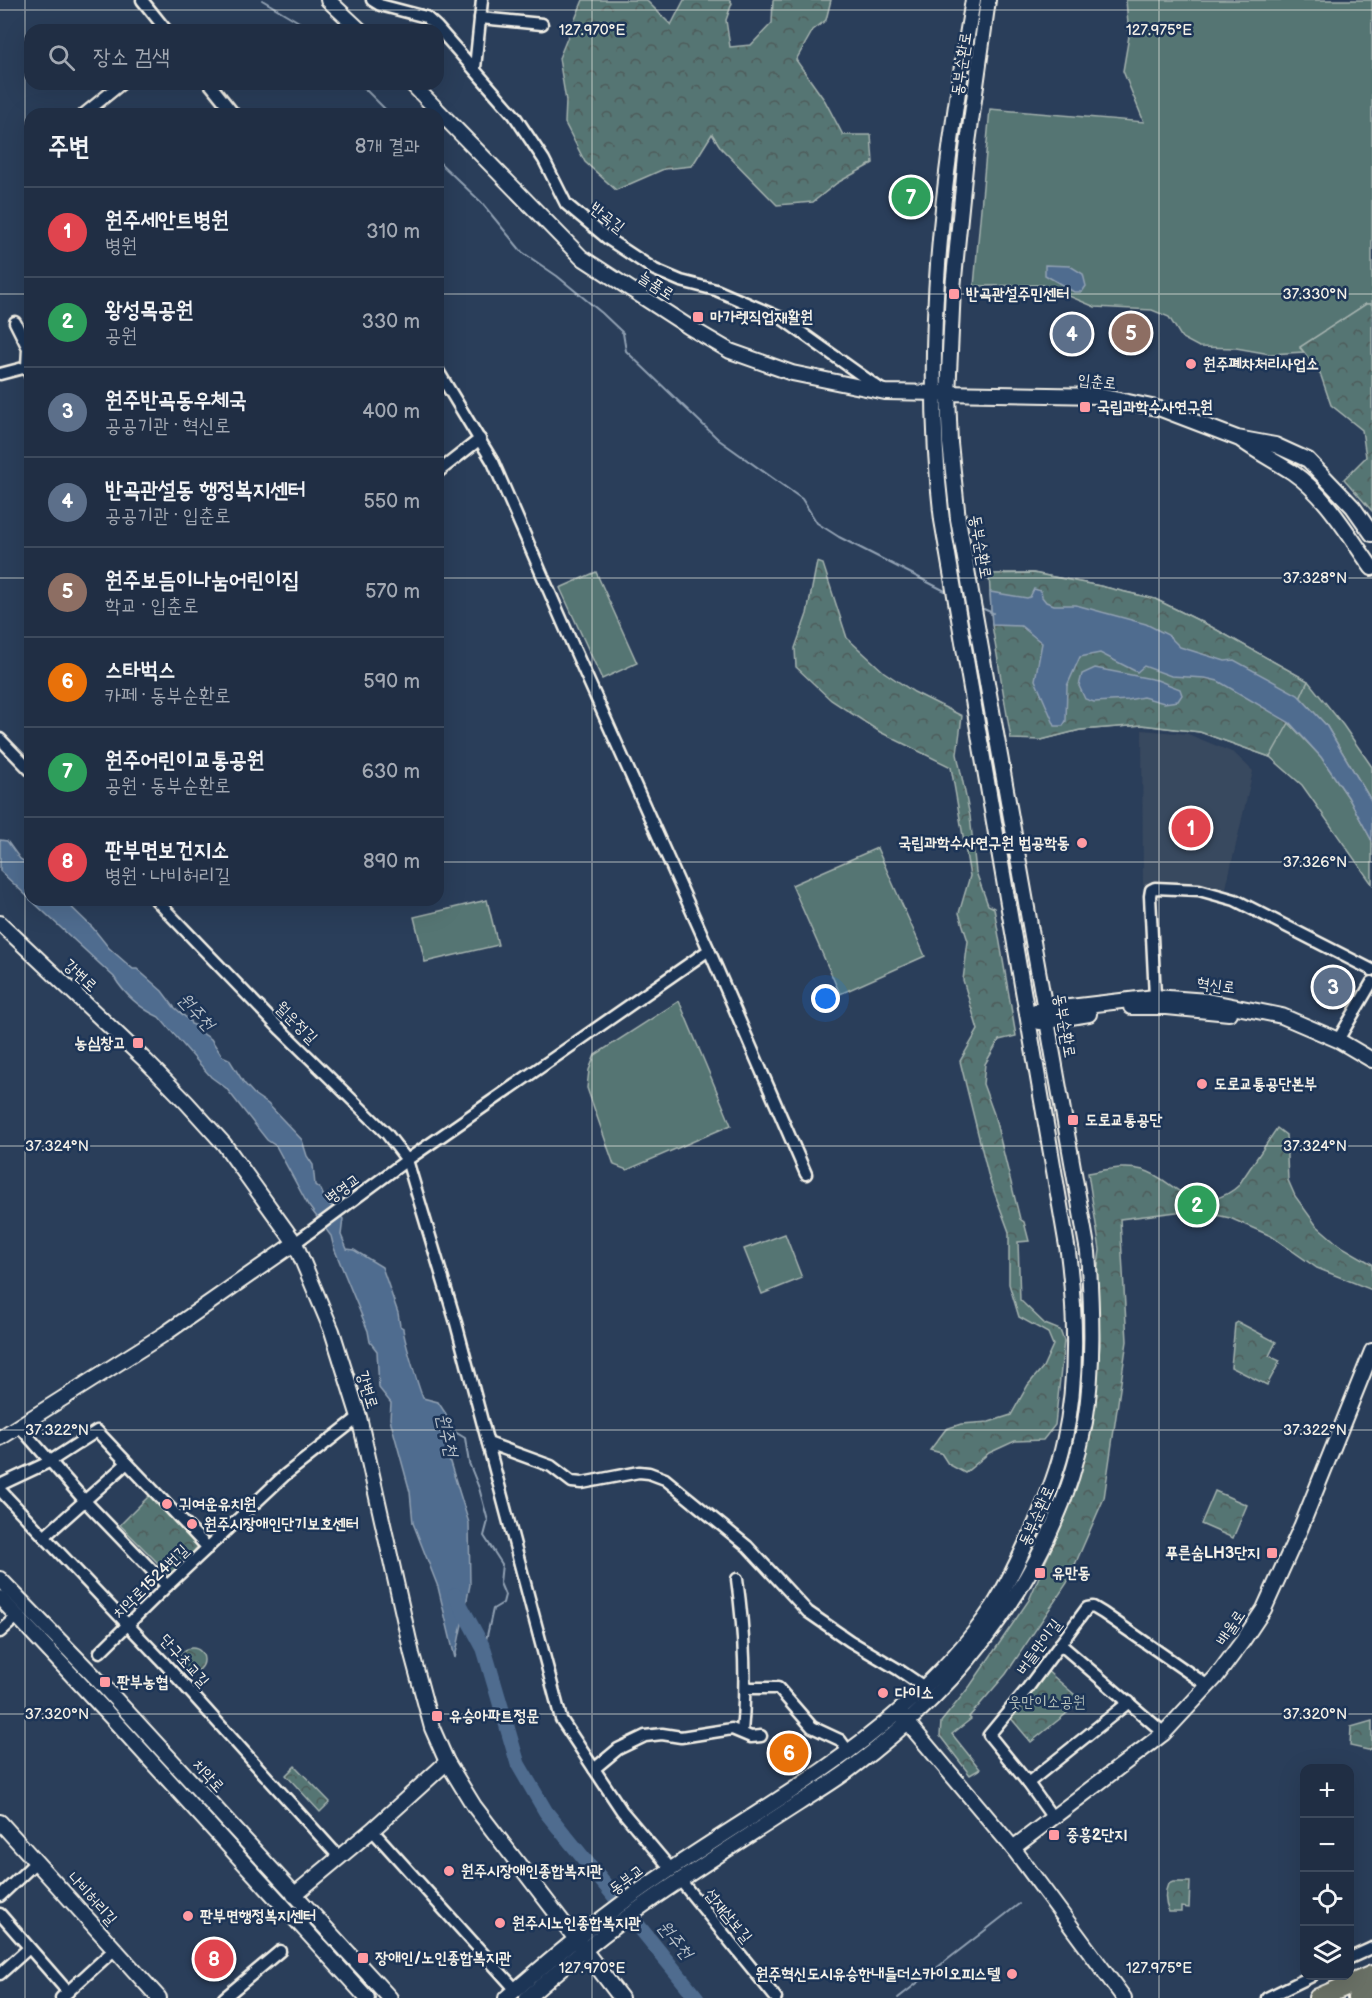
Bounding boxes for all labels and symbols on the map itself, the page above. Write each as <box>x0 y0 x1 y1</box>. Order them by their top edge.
text: 127.970°E <box>559 21 625 40</box>
text: 127.975°E <box>1126 21 1192 40</box>
street label: 동부순환로 <box>948 31 976 97</box>
pin: 7 <box>892 174 930 220</box>
street label: 반곡길 <box>586 199 628 237</box>
street label: 늘품로 <box>635 268 677 304</box>
place label: 반곡관설주민센터 <box>966 285 1069 304</box>
text: 37.330°N <box>1283 285 1347 304</box>
marker: 반곡관설주민센터 <box>947 287 961 301</box>
place label: 마가렛직업재활원 <box>710 308 813 327</box>
marker: 마가렛직업재활원 <box>691 310 705 324</box>
pin: 5 <box>1112 310 1150 356</box>
pin: 4 <box>1052 312 1092 356</box>
place label: 원주폐차처리사업소 <box>1203 355 1319 374</box>
marker: 원주폐차처리사업소 <box>1184 357 1198 371</box>
street label: 입춘로 <box>1077 371 1117 393</box>
place label: 국립과학수사연구원 <box>1097 398 1213 417</box>
marker: 국립과학수사연구원 <box>1078 400 1092 414</box>
street label: 동부순환로 <box>965 514 995 580</box>
text: 37.328°N <box>1283 569 1347 588</box>
pin: 1 <box>1172 806 1210 850</box>
place label: 국립과학수사연구원 법공학동 <box>898 834 1070 853</box>
marker: 국립과학수사연구원 법공학동 <box>1075 836 1089 850</box>
text: 37.326°N <box>1283 853 1347 872</box>
street label: 강변로 <box>59 956 101 996</box>
pin: 3 <box>1314 964 1352 1010</box>
street label: 혁신로 <box>1196 974 1236 998</box>
your location <box>811 984 840 1013</box>
water label: 원주천 <box>174 989 220 1036</box>
street label: 동부순환로 <box>1049 993 1079 1059</box>
street label: 월운정길 <box>271 998 321 1048</box>
place label: 농심창고 <box>75 1034 126 1053</box>
marker: 농심창고 <box>131 1036 145 1050</box>
place label: 도로교통공단본부 <box>1214 1075 1317 1094</box>
marker: 도로교통공단본부 <box>1195 1077 1209 1091</box>
place label: 도로교통공단 <box>1085 1111 1162 1130</box>
marker: 도로교통공단 <box>1066 1113 1080 1127</box>
text: 37.324°N <box>25 1137 89 1156</box>
text: 37.324°N <box>1283 1137 1347 1156</box>
street label: 병영교 <box>322 1170 364 1208</box>
pin: 2 <box>1178 1182 1216 1228</box>
street label: 강변로 <box>352 1369 382 1411</box>
water label: 원주천 <box>432 1412 462 1460</box>
text: 37.322°N <box>25 1421 89 1440</box>
text: 37.322°N <box>1283 1421 1347 1440</box>
street label: 동부순환로 <box>1015 1483 1059 1549</box>
place label: 귀여운유치원 <box>179 1495 256 1514</box>
marker: 귀여운유치원 <box>160 1497 174 1511</box>
place label: 원주시장애인단기보호센터 <box>204 1515 359 1534</box>
marker: 원주시장애인단기보호센터 <box>185 1517 199 1531</box>
street label: 치악로1524번길 <box>109 1541 193 1623</box>
place label: 푸른숨LH3단지 <box>1165 1544 1260 1563</box>
marker: 푸른숨LH3단지 <box>1265 1546 1279 1560</box>
place label: 유만동 <box>1052 1564 1091 1583</box>
marker: 유만동 <box>1033 1566 1047 1580</box>
street label: 배울로 <box>1212 1607 1250 1649</box>
street label: 버들만이길 <box>1012 1615 1066 1678</box>
street label: 단구초교길 <box>155 1631 213 1691</box>
place label: 판부농협 <box>117 1673 169 1692</box>
marker: 판부농협 <box>98 1675 112 1689</box>
place label: 다이소 <box>895 1684 934 1703</box>
marker: 다이소 <box>876 1686 890 1700</box>
park label: 웃만이소공원 <box>1008 1693 1086 1712</box>
text: 37.320°N <box>25 1705 89 1724</box>
text: 37.320°N <box>1283 1705 1347 1724</box>
place label: 유승아파트정문 <box>449 1707 539 1726</box>
marker: 유승아파트정문 <box>430 1709 444 1723</box>
pin: 6 <box>770 1730 808 1776</box>
street label: 치악로 <box>188 1755 228 1797</box>
place label: 중흥2단지 <box>1066 1826 1127 1845</box>
marker: 중흥2단지 <box>1047 1828 1061 1842</box>
street label: 동부교 <box>606 1861 648 1899</box>
place label: 원주시장애인종합복지관 <box>461 1862 603 1881</box>
marker: 원주시장애인종합복지관 <box>442 1864 456 1878</box>
street label: 나비허리길 <box>63 1869 121 1929</box>
street label: 섭재삼보길 <box>700 1885 756 1947</box>
place label: 판부면행정복지센터 <box>200 1907 316 1926</box>
marker: 판부면행정복지센터 <box>181 1909 195 1923</box>
place label: 원주시노인종합복지관 <box>512 1914 641 1933</box>
marker: 원주시노인종합복지관 <box>493 1916 507 1930</box>
water label: 원주천 <box>653 1917 698 1965</box>
pin: 8 <box>194 1936 234 1982</box>
place label: 장애인/노인종합복지관 <box>375 1949 512 1968</box>
marker: 장애인/노인종합복지관 <box>356 1951 370 1965</box>
text: 127.970°E <box>559 1959 625 1978</box>
text: 127.975°E <box>1126 1959 1192 1978</box>
place label: 원주혁신도시유승한내들더스카이오피스텔 <box>755 1965 1001 1984</box>
marker: 원주혁신도시유승한내들더스카이오피스텔 <box>1005 1967 1019 1981</box>

